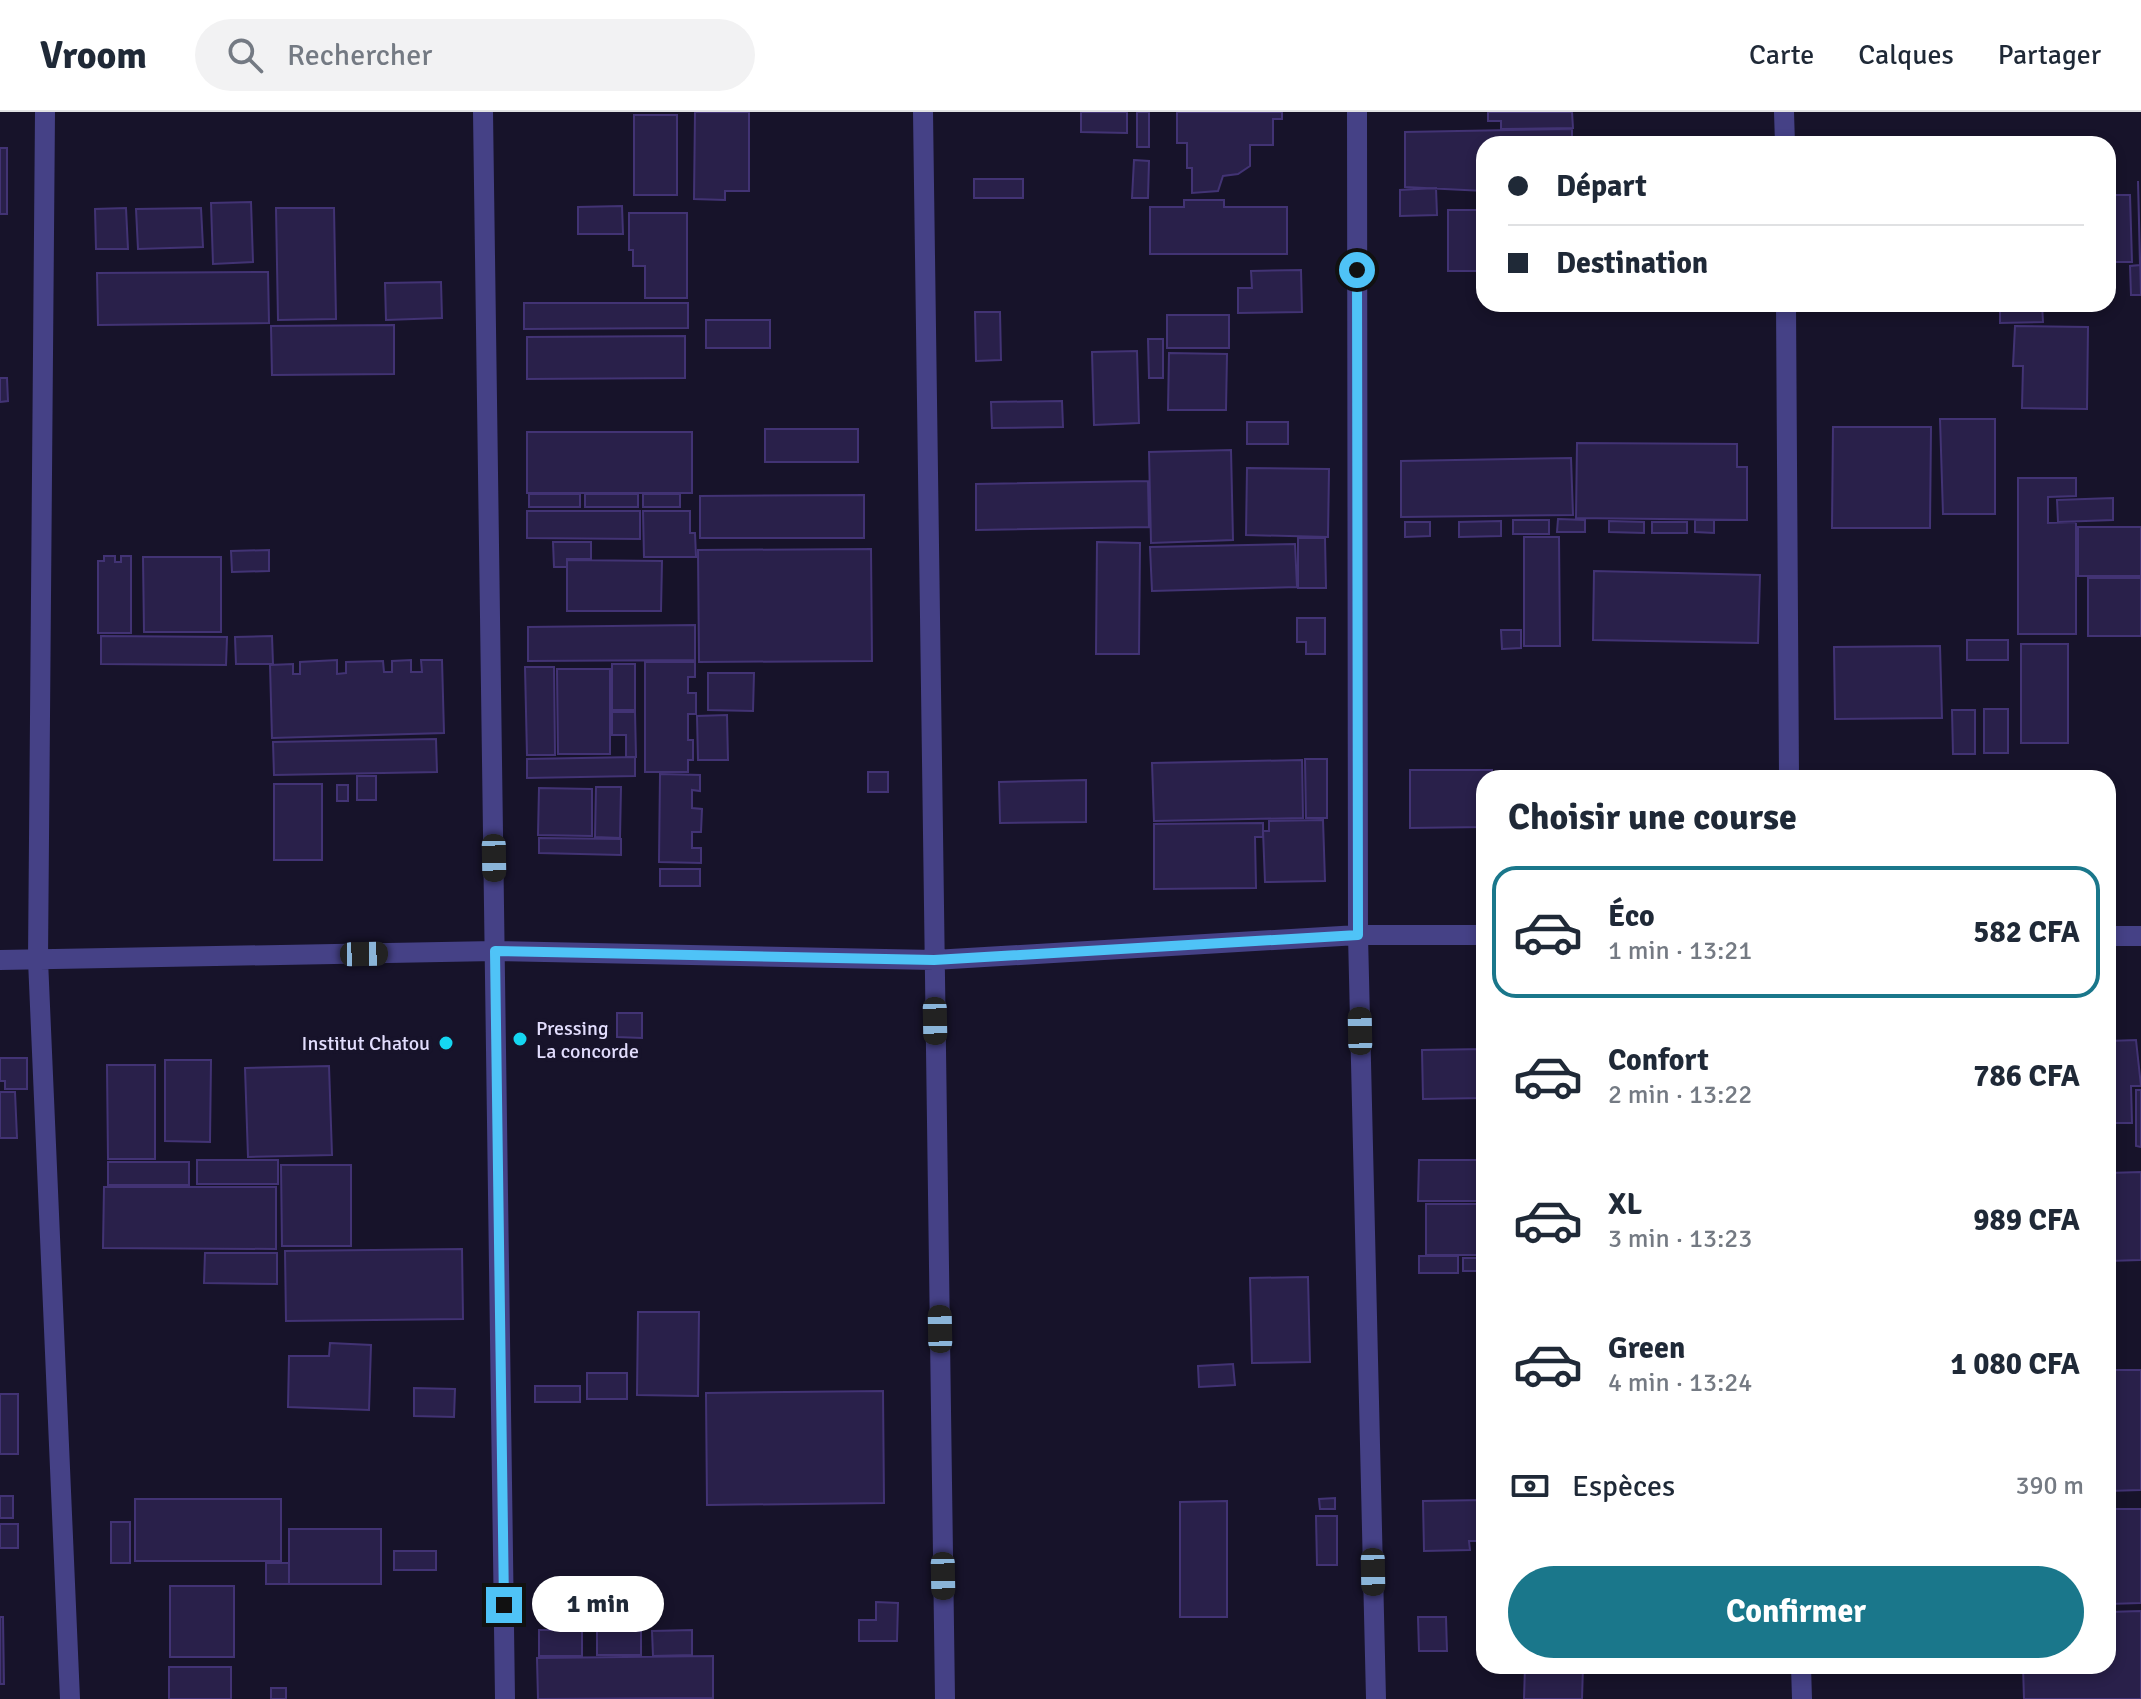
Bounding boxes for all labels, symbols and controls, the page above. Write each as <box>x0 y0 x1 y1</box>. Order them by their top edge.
search box <box>195 19 755 91</box>
text: Vroom <box>40 32 147 79</box>
icon: search <box>223 33 267 77</box>
text: Rechercher <box>287 37 432 74</box>
text: Carte <box>1749 38 1814 72</box>
text: Calques <box>1858 38 1954 72</box>
text: Partager <box>1998 38 2101 72</box>
text: Départ <box>1556 168 1647 205</box>
text: Destination <box>1556 245 1708 282</box>
route start <box>1339 252 1375 288</box>
text: Choisir une course <box>1508 795 1797 840</box>
car <box>482 834 506 882</box>
icon: car <box>1512 896 1584 968</box>
text: Éco <box>1608 898 1655 935</box>
text: 582 CFA <box>1973 914 2080 951</box>
text: 1 min · 13:21 <box>1608 935 1752 967</box>
car <box>340 942 388 966</box>
car <box>923 997 947 1045</box>
car <box>1348 1007 1372 1055</box>
place label: Pressing La concorde <box>536 1016 639 1064</box>
marker: Pressing La concorde <box>511 1030 529 1048</box>
place label: Institut Chatou <box>302 1031 430 1056</box>
marker: Institut Chatou <box>437 1034 455 1052</box>
icon: car <box>1512 1040 1584 1112</box>
text: Confort <box>1608 1042 1709 1079</box>
text: 786 CFA <box>1973 1058 2080 1095</box>
text: 2 min · 13:22 <box>1608 1079 1752 1111</box>
icon: car <box>1512 1184 1584 1256</box>
text: XL <box>1608 1186 1642 1223</box>
text: 989 CFA <box>1973 1202 2080 1239</box>
text: 3 min · 13:23 <box>1608 1223 1752 1255</box>
car <box>928 1305 952 1353</box>
icon: car <box>1512 1328 1584 1400</box>
text: Green <box>1608 1330 1685 1367</box>
text: 1 080 CFA <box>1950 1346 2080 1383</box>
text: 4 min · 13:24 <box>1608 1367 1752 1399</box>
icon: cash <box>1508 1464 1552 1508</box>
text: Espèces <box>1572 1468 1675 1505</box>
text: 390 m <box>2015 1470 2084 1502</box>
car <box>1361 1548 1385 1596</box>
car <box>931 1552 955 1600</box>
button: Confirmer <box>1508 1566 2084 1658</box>
callout: 1 min <box>532 1577 664 1633</box>
route end <box>486 1587 522 1623</box>
text: 1 min <box>567 1588 629 1620</box>

